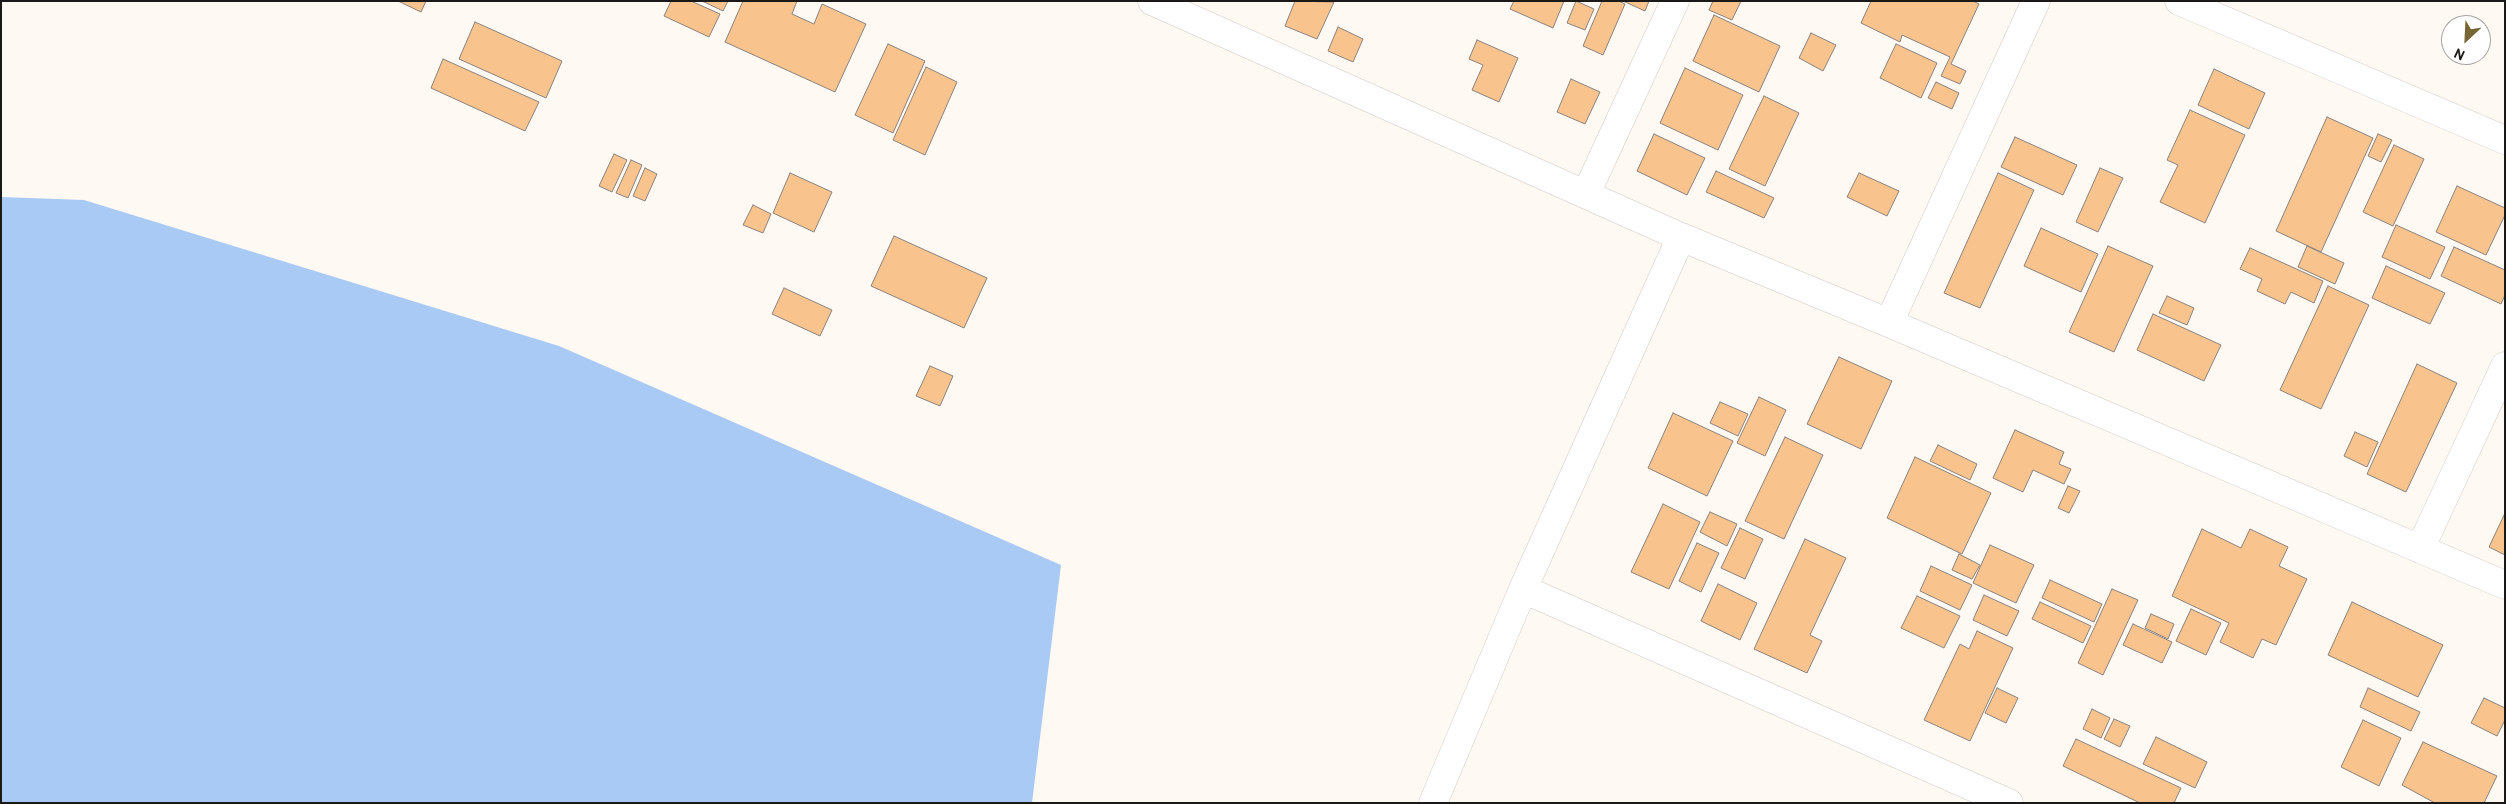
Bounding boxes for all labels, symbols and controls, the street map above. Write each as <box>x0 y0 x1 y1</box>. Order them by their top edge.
north arrow <box>2441 15 2491 65</box>
text: N <box>2452 43 2468 63</box>

